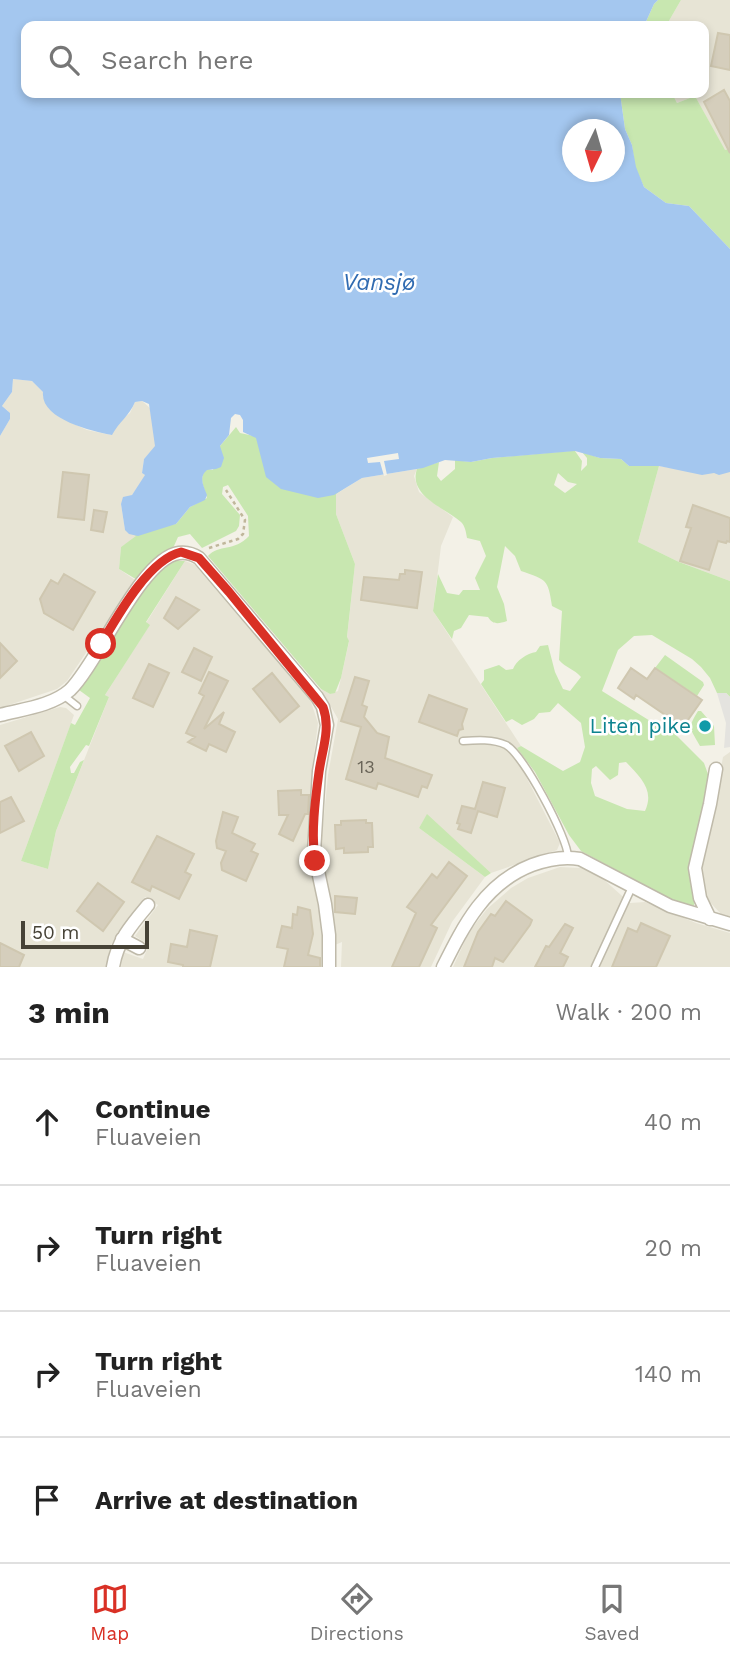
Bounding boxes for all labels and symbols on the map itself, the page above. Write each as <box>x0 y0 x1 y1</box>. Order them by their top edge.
north arrow <box>562 119 625 182</box>
water label: Vansjø <box>343 269 416 296</box>
route start <box>85 628 116 659</box>
place label: Liten pike <box>589 713 691 738</box>
marker: Liten pike <box>697 718 713 734</box>
house number: 13 <box>357 756 375 777</box>
route end <box>299 845 330 876</box>
scale bar <box>21 918 149 950</box>

